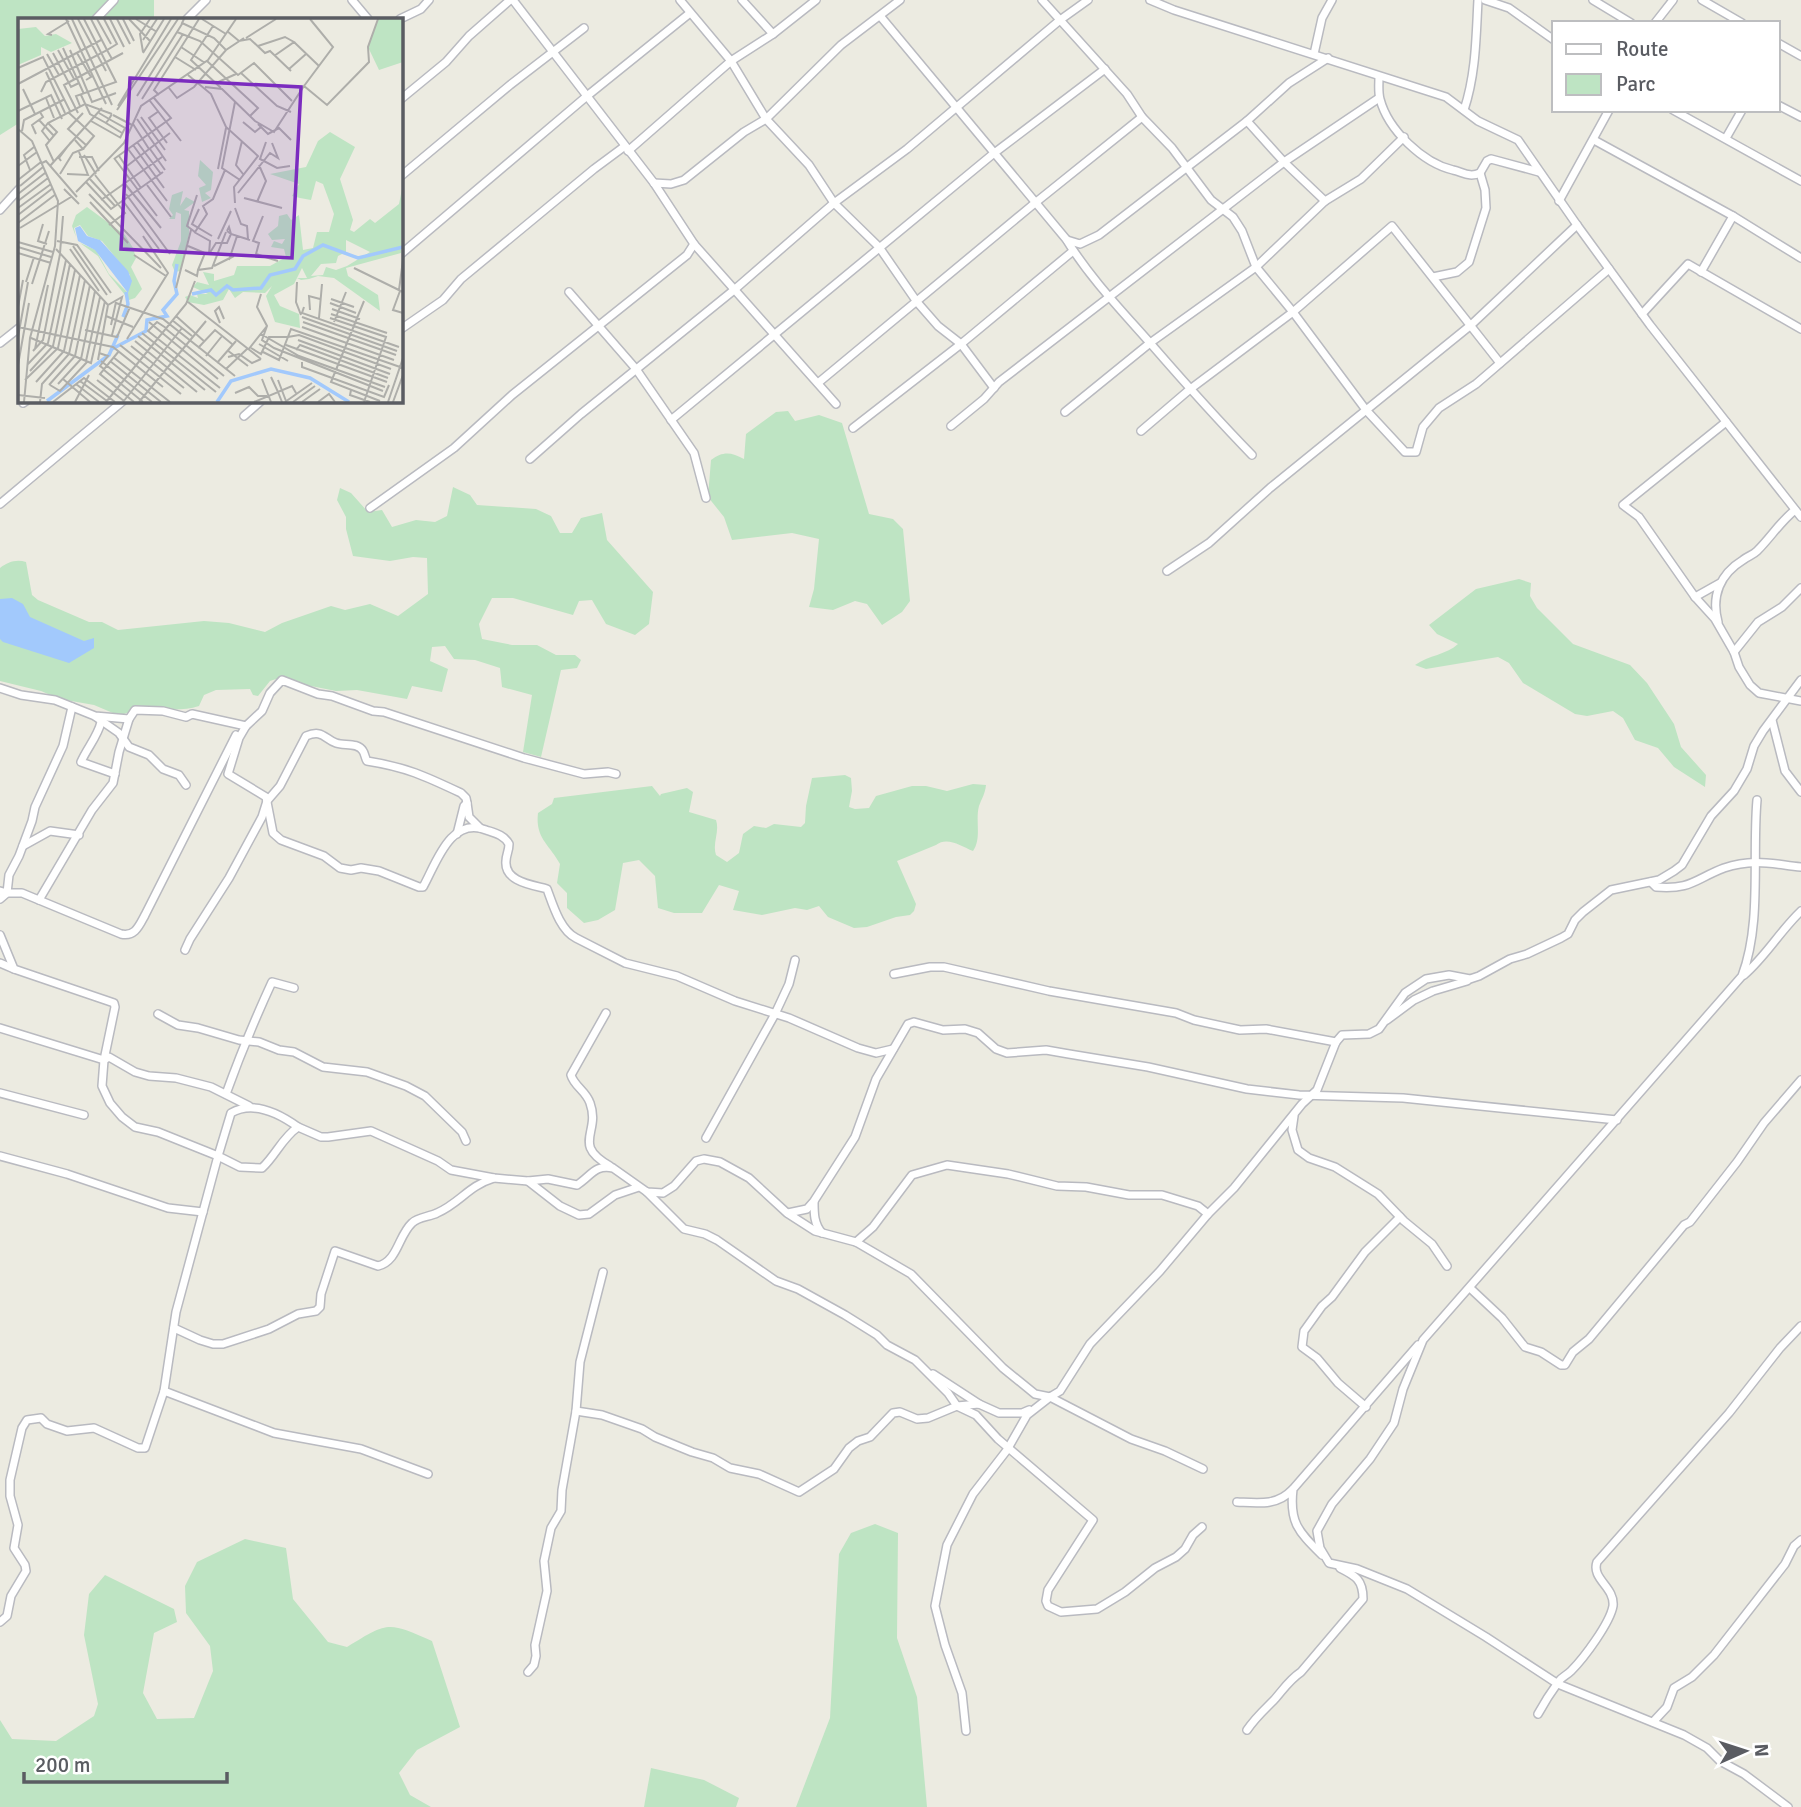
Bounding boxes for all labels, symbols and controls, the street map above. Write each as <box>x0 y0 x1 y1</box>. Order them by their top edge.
inset map <box>18 18 402 402</box>
legend <box>1552 21 1780 112</box>
text: Route <box>1616 36 1668 62</box>
text: Parc <box>1616 71 1655 97</box>
north arrow <box>1710 1716 1780 1786</box>
scale bar <box>24 1741 228 1785</box>
text: N <box>1749 1743 1773 1757</box>
text: 200 m <box>35 1752 90 1778</box>

